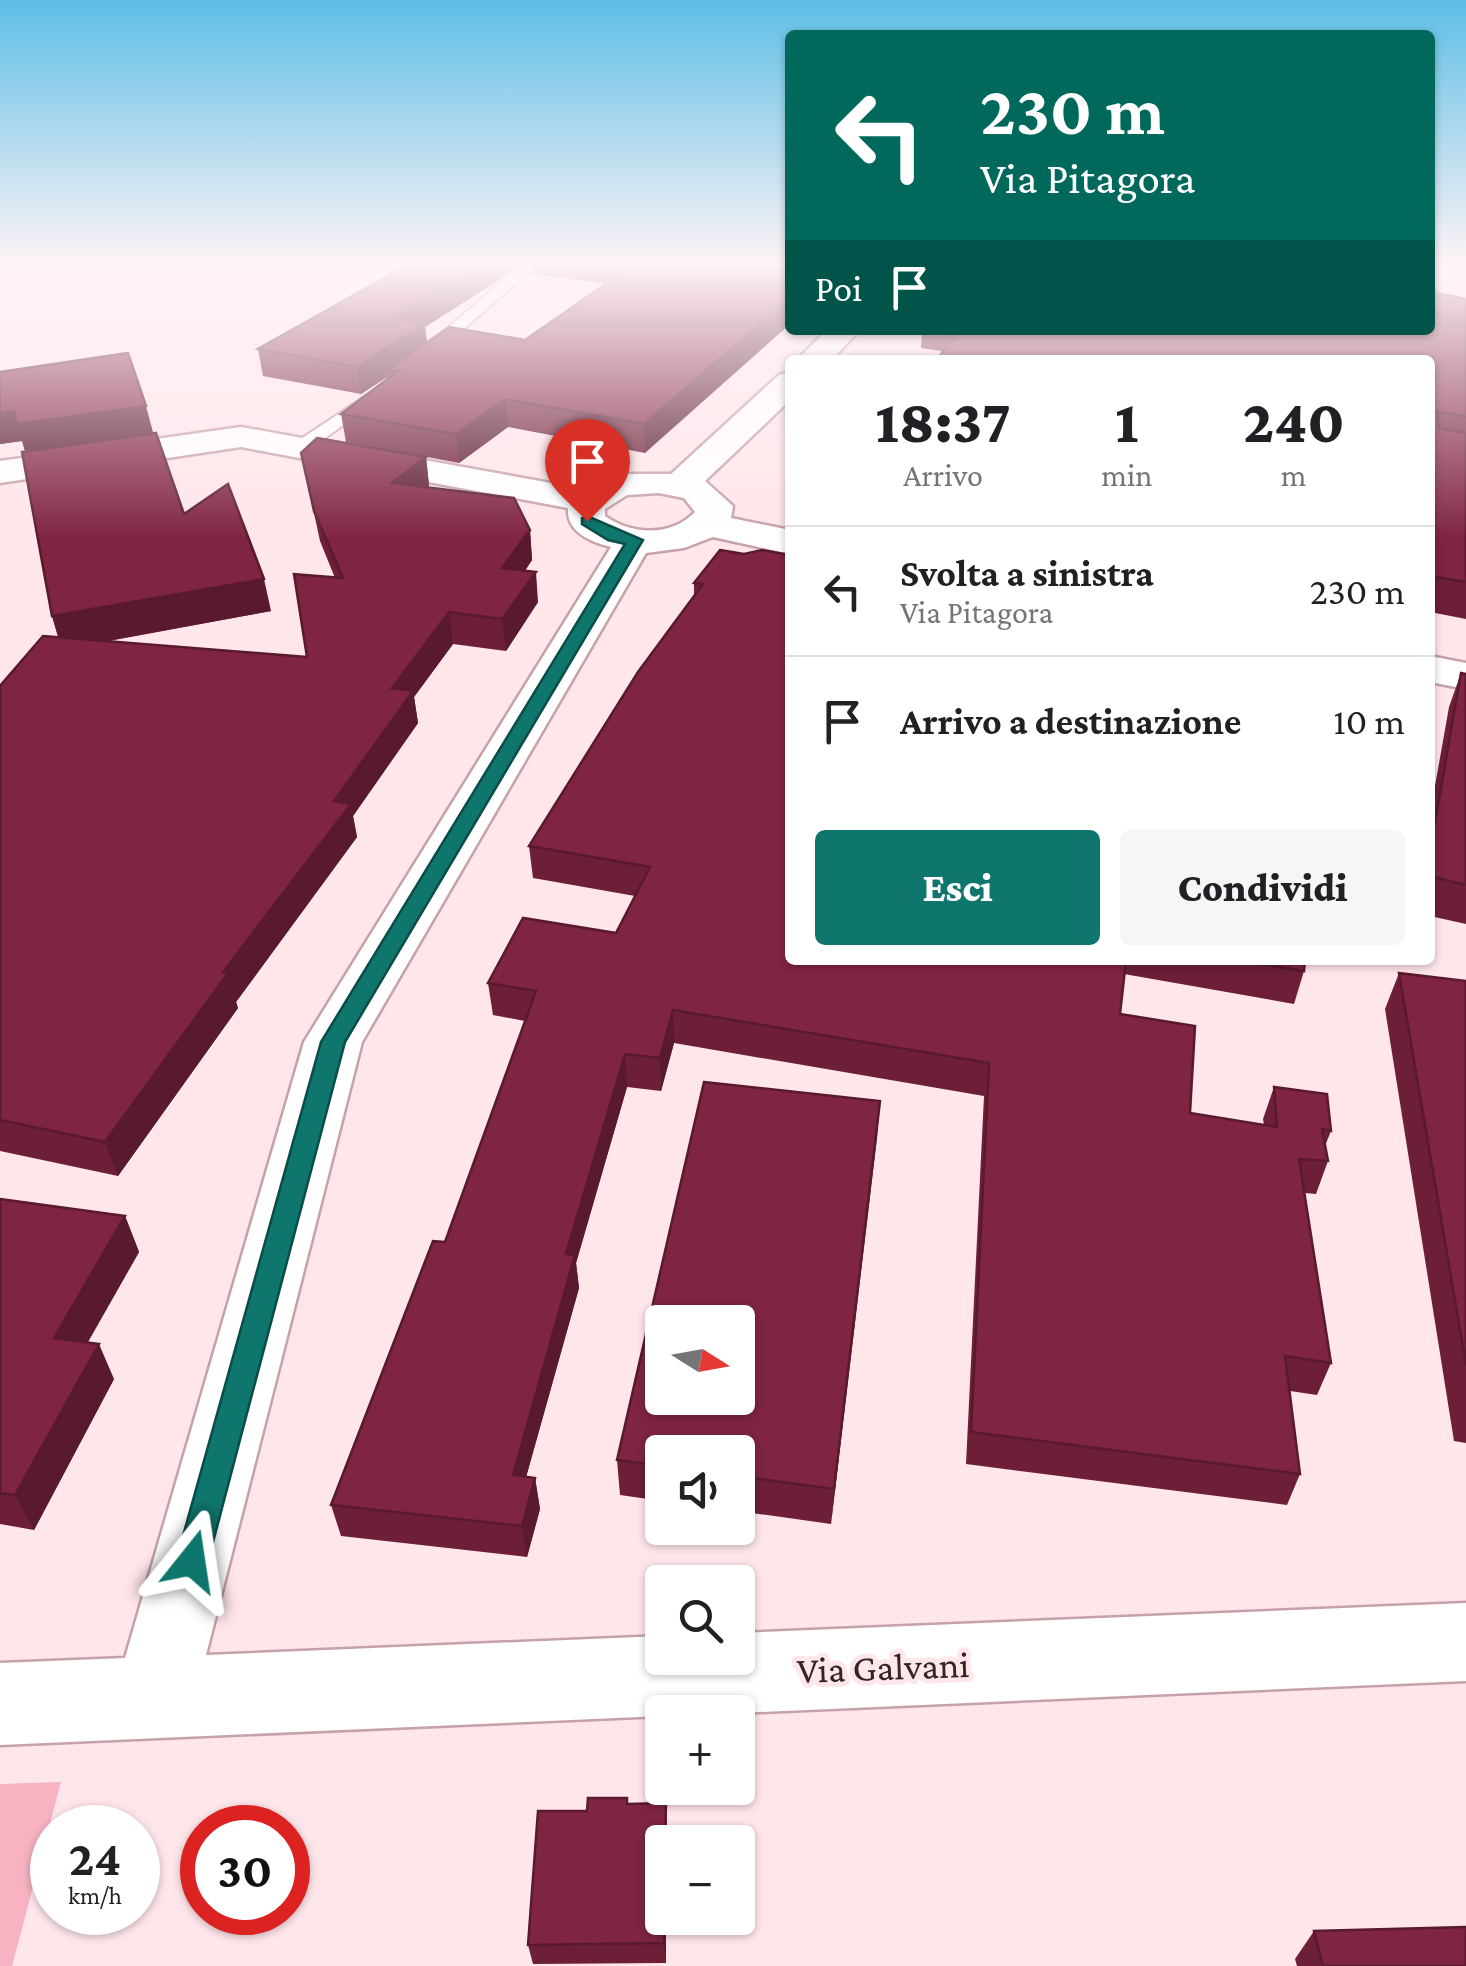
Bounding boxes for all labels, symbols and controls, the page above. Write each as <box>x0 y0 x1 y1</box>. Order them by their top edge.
icon: left <box>815 70 945 200</box>
text: 230 m <box>980 71 1165 149</box>
text: Via Pitagora <box>980 153 1196 203</box>
icon: arrive <box>882 260 937 315</box>
text: Poi <box>815 267 862 309</box>
text: 18:37 <box>875 388 1011 455</box>
text: 1 <box>1115 388 1139 455</box>
text: 240 <box>1243 388 1345 455</box>
pin <box>545 419 630 522</box>
icon: arrive <box>560 434 615 489</box>
text: Arrivo <box>903 457 983 493</box>
text: min <box>1101 457 1152 493</box>
text: m <box>1281 457 1307 493</box>
text: Svolta a sinistra <box>900 552 1154 594</box>
icon: left <box>815 564 870 619</box>
text: 230 m <box>1310 570 1405 612</box>
text: Via Pitagora <box>900 594 1053 630</box>
icon: arrive <box>815 694 870 749</box>
text: Arrivo a destinazione <box>900 700 1242 742</box>
text: 10 m <box>1333 700 1405 742</box>
button: Esci <box>815 830 1100 945</box>
button: Condividi <box>1120 830 1405 945</box>
north arrow <box>645 1305 755 1415</box>
map controls <box>645 1305 755 1935</box>
button: sound <box>645 1435 755 1545</box>
position arrow <box>140 1509 244 1613</box>
button: search <box>645 1565 755 1675</box>
street label: Via Galvani <box>796 1643 970 1691</box>
button: + <box>645 1695 755 1805</box>
speed limit sign: 30 <box>180 1805 310 1935</box>
button: − <box>645 1825 755 1935</box>
text: 24 <box>69 1830 121 1886</box>
text: km/h <box>68 1882 122 1909</box>

